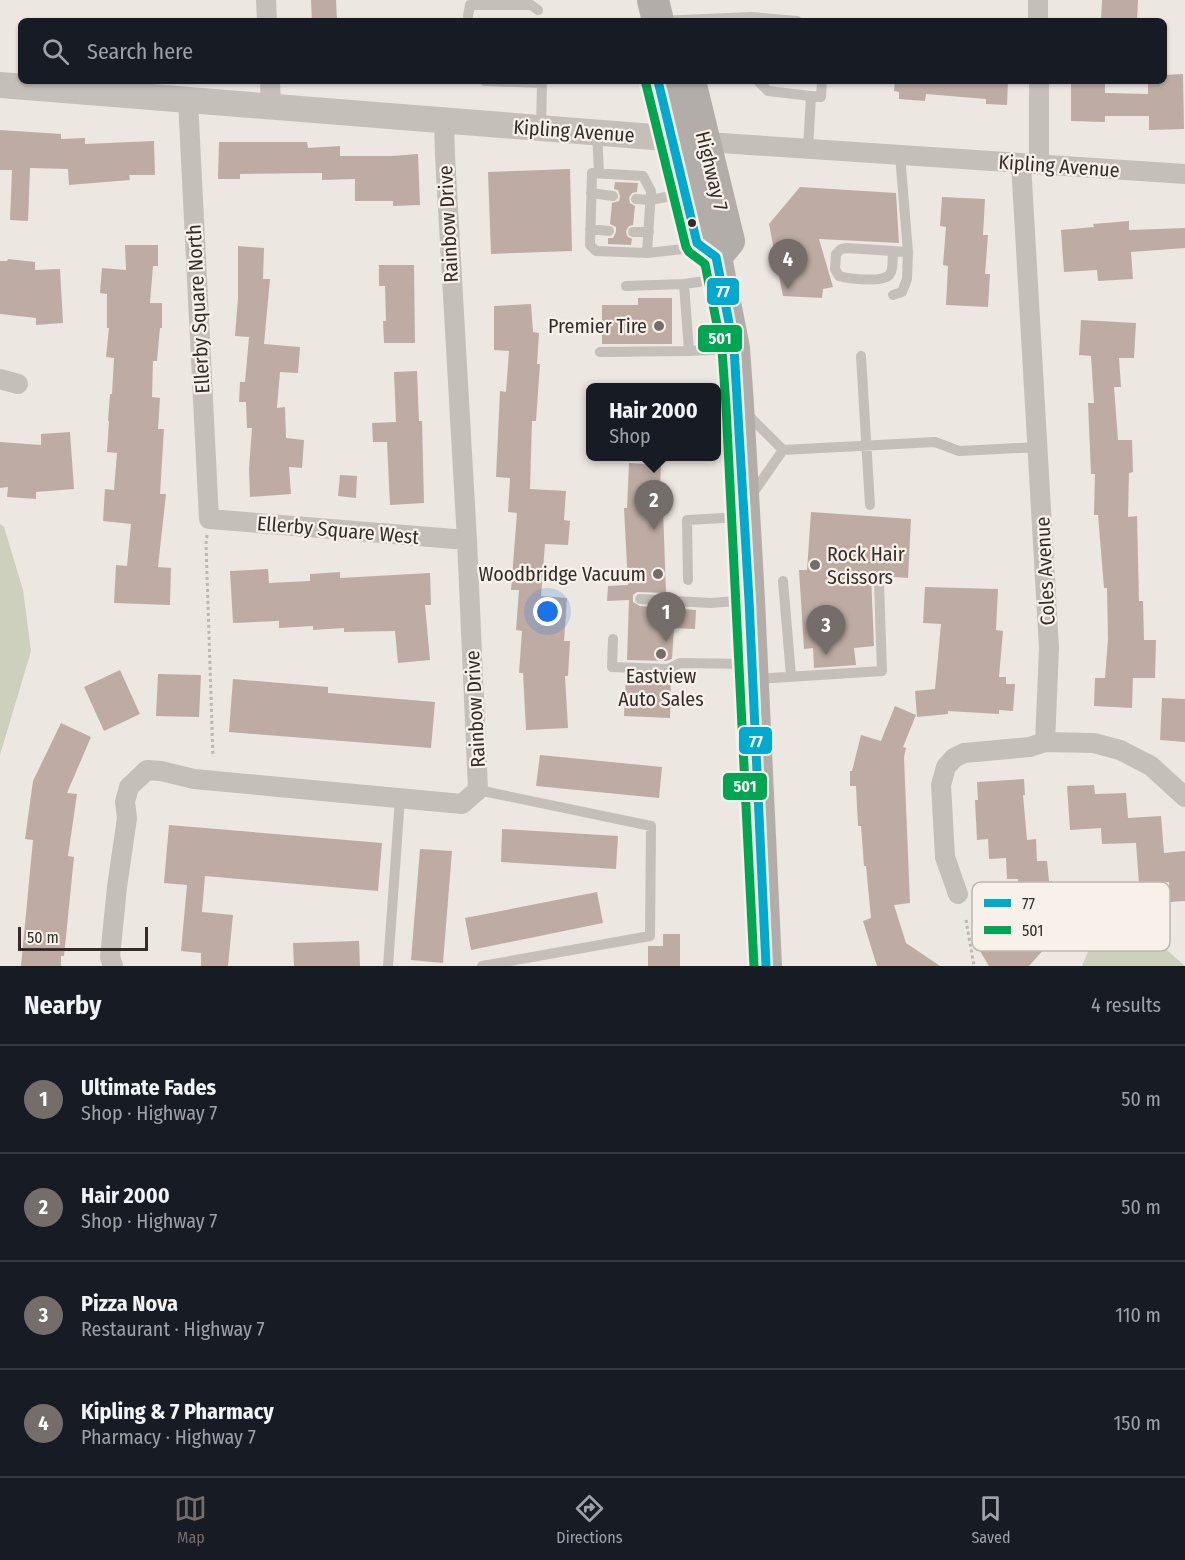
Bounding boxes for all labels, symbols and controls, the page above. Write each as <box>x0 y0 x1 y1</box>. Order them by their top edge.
search box <box>18 18 1167 84</box>
icon: search <box>39 35 72 68</box>
text: Search here <box>87 38 193 65</box>
street label: Kipling Avenue <box>513 115 635 147</box>
street label: Highway 7 <box>691 129 733 213</box>
street label: Kipling Avenue <box>998 150 1120 182</box>
street label: Rainbow Drive <box>433 165 463 283</box>
unlabelled marker <box>686 217 698 229</box>
street label: Ellerby Square North <box>182 224 214 394</box>
pin: 4 <box>768 240 808 289</box>
line badge: 77 <box>706 277 740 306</box>
text: 77 <box>716 282 730 301</box>
place label: Premier Tire <box>548 314 647 338</box>
marker: Premier Tire <box>652 319 666 333</box>
line badge: 501 <box>697 324 743 353</box>
text: 501 <box>708 329 732 348</box>
popup <box>586 383 721 461</box>
text: Hair 2000 <box>609 397 698 424</box>
text: Shop <box>609 424 651 448</box>
pin: 2 <box>634 480 674 530</box>
street label: Ellerby Square West <box>256 511 420 549</box>
street label: Coles Avenue <box>1030 516 1060 626</box>
place label: Rock Hair Scissors <box>827 542 905 589</box>
marker: Rock Hair Scissors <box>808 558 822 572</box>
place label: Woodbridge Vacuum <box>479 562 646 586</box>
marker: Woodbridge Vacuum <box>651 567 665 581</box>
pin: 1 <box>646 592 686 642</box>
your location <box>533 597 562 626</box>
pin: 3 <box>806 606 846 655</box>
marker: Eastview Auto Sales <box>654 647 668 661</box>
street label: Rainbow Drive <box>460 650 490 768</box>
place label: Eastview Auto Sales <box>618 664 704 711</box>
line badge: 77 <box>738 726 773 755</box>
text: 77 <box>749 732 763 751</box>
line badge: 501 <box>722 772 768 801</box>
text: 501 <box>733 777 757 796</box>
legend <box>972 882 1170 951</box>
text: 77 <box>1022 894 1036 913</box>
text: 501 <box>1022 921 1044 940</box>
scale bar <box>18 924 148 952</box>
text: 50 m <box>27 928 59 947</box>
text: Nearby <box>24 990 101 1021</box>
text: 4 results <box>1091 993 1161 1017</box>
text: Ultimate Fades <box>81 1074 216 1101</box>
text: 1 <box>39 1087 48 1111</box>
text: 50 m <box>1121 1087 1161 1111</box>
text: Shop · Highway 7 <box>81 1101 217 1125</box>
text: Hair 2000 <box>81 1182 170 1209</box>
text: 2 <box>39 1195 48 1219</box>
text: 50 m <box>1121 1195 1161 1219</box>
text: Shop · Highway 7 <box>81 1209 217 1233</box>
text: Pizza Nova <box>81 1290 178 1317</box>
text: 3 <box>39 1303 48 1327</box>
text: 110 m <box>1115 1303 1161 1327</box>
text: Restaurant · Highway 7 <box>81 1317 265 1341</box>
text: Kipling & 7 Pharmacy <box>81 1398 274 1425</box>
text: 4 <box>38 1411 49 1435</box>
text: 150 m <box>1114 1411 1161 1435</box>
text: Pharmacy · Highway 7 <box>81 1425 256 1449</box>
tab: Map <box>174 1492 207 1547</box>
tab: Directions <box>556 1492 623 1547</box>
tab: Saved <box>971 1492 1011 1547</box>

